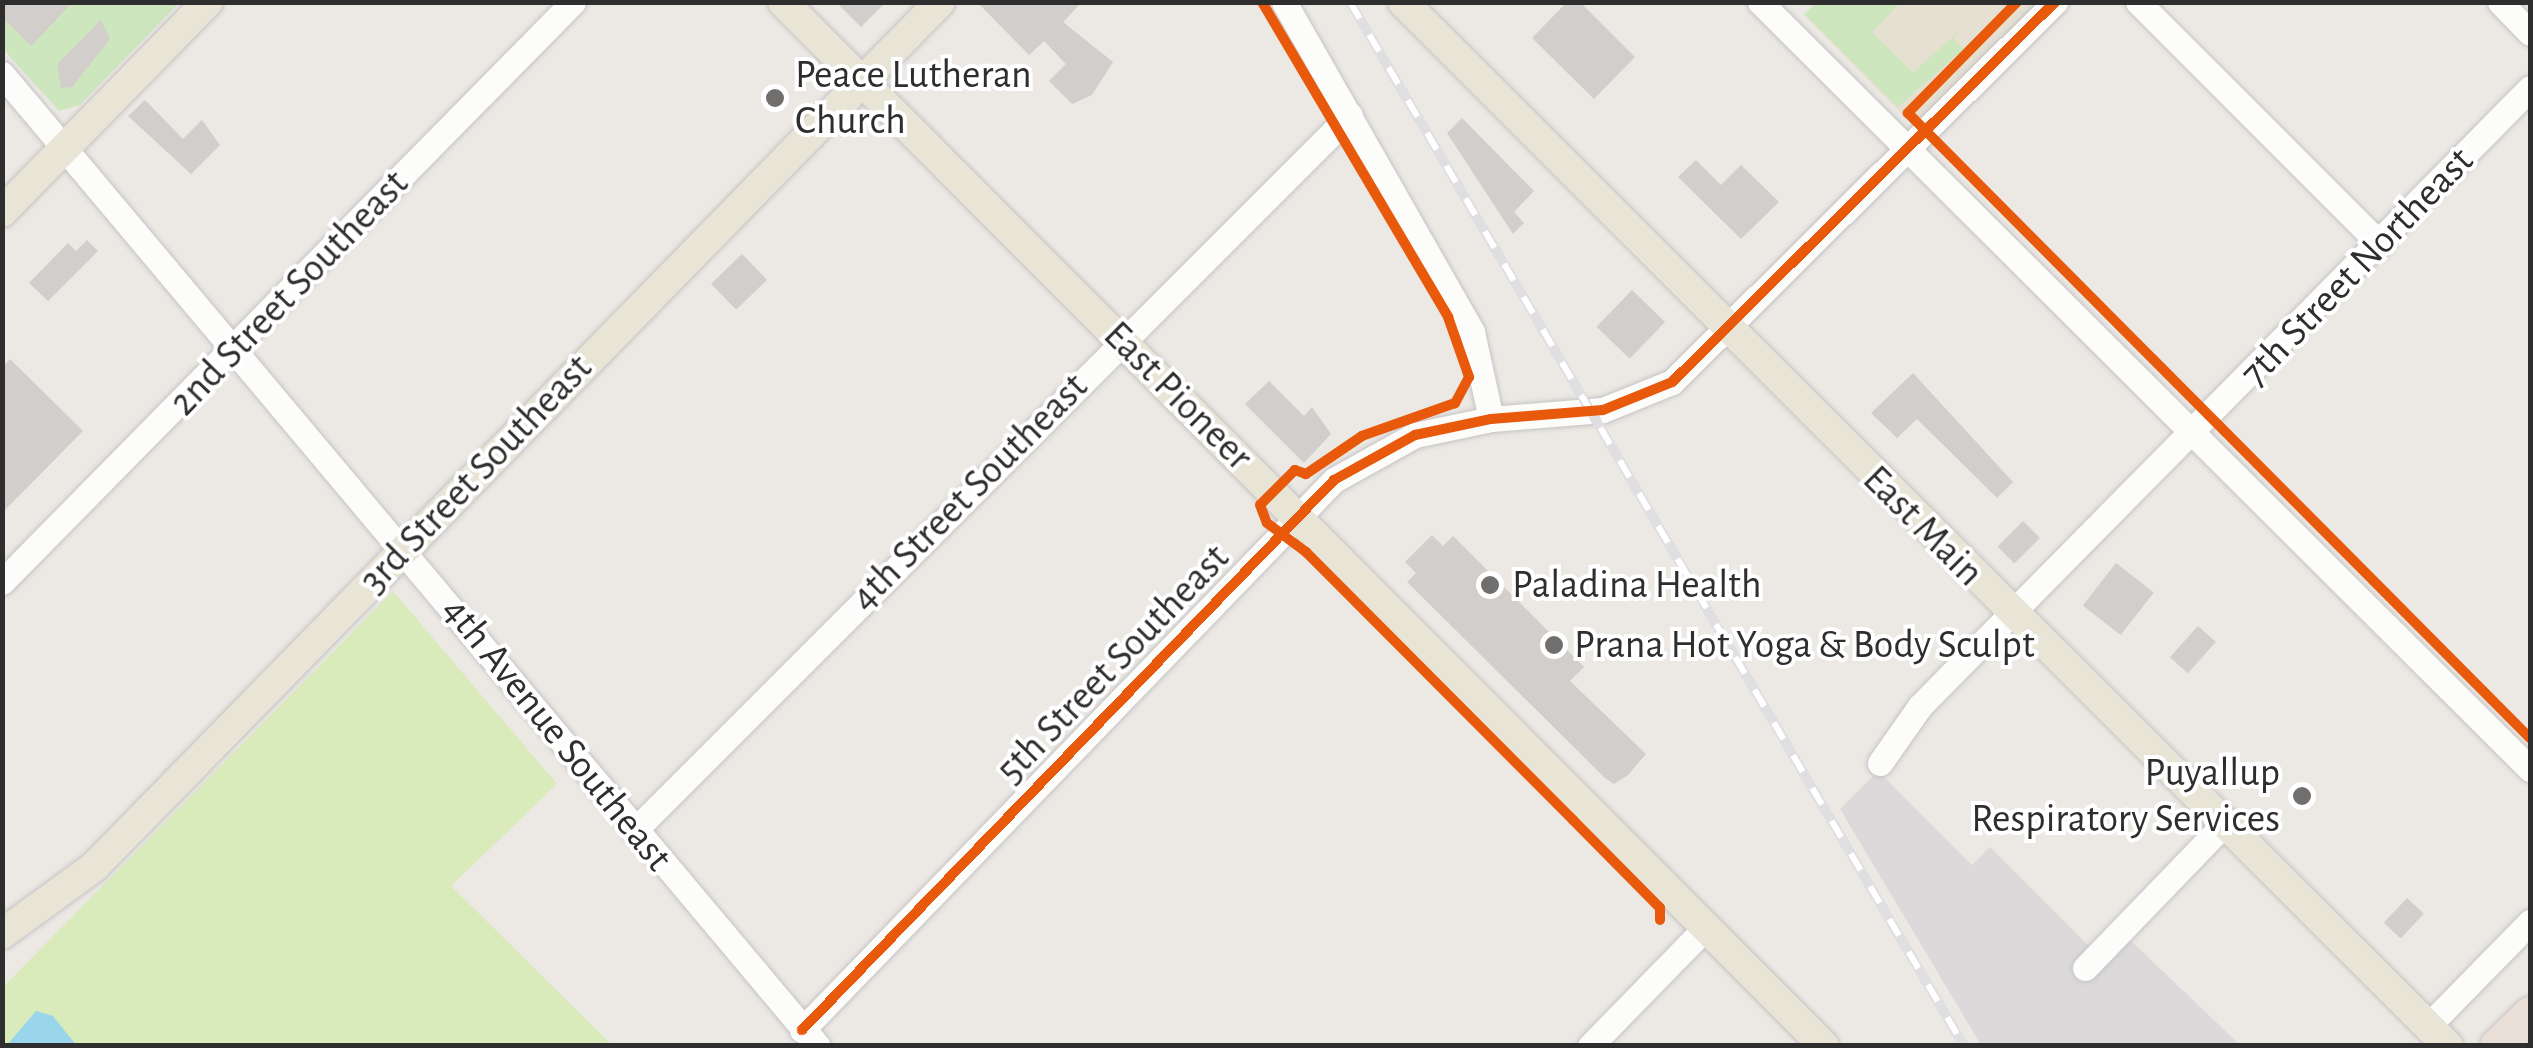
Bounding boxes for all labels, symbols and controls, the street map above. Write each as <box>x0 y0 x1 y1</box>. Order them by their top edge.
place label: Peace Lutheran Church <box>795 51 1032 145</box>
marker: Peace Lutheran Church <box>764 87 786 109</box>
street label: 7th Street Northeast <box>2231 137 2483 397</box>
street label: 2nd Street Southeast <box>160 160 418 426</box>
street label: East Pioneer <box>1093 311 1263 481</box>
street label: 3rd Street Southeast <box>350 345 602 603</box>
street label: 4th Street Southeast <box>840 363 1098 621</box>
street label: East Main <box>1853 456 1993 596</box>
street label: 5th Street Southeast <box>987 534 1239 794</box>
place label: Paladina Health <box>1512 561 1762 609</box>
marker: Paladina Health <box>1477 572 1503 598</box>
street label: 4th Avenue Southeast <box>432 587 682 881</box>
place label: Prana Hot Yoga & Body Sculpt <box>1574 621 2035 669</box>
marker: Prana Hot Yoga & Body Sculpt <box>1543 634 1565 656</box>
place label: Puyallup Respiratory Services <box>1971 749 2280 843</box>
marker: Puyallup Respiratory Services <box>2289 783 2315 809</box>

